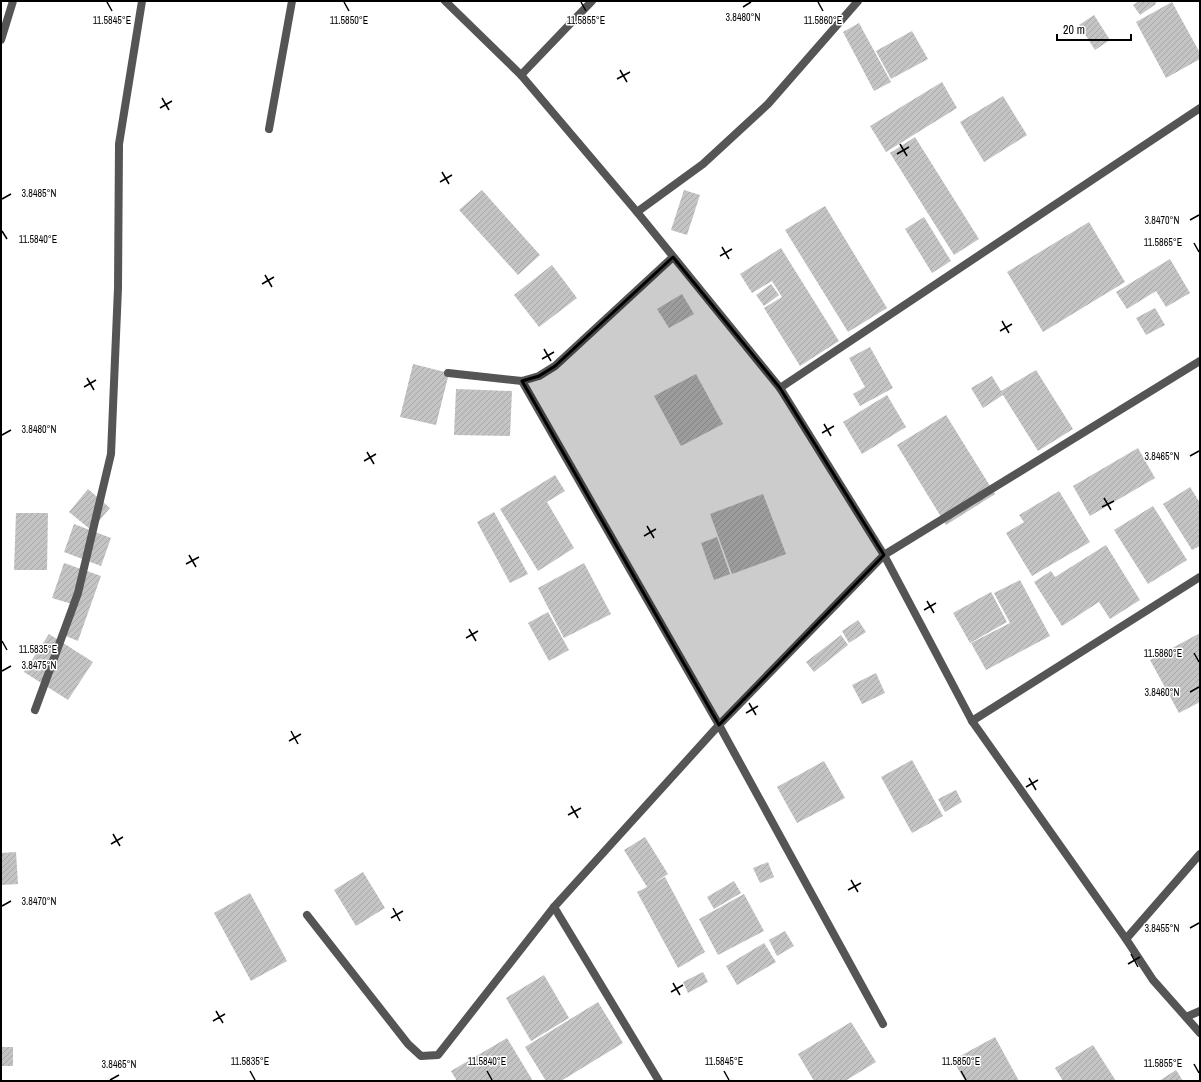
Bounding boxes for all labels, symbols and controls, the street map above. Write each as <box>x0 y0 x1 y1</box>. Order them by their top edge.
text: 3.8480°N <box>726 11 761 24</box>
text: 11.5845°E <box>93 14 131 27</box>
text: 11.5850°E <box>330 14 368 27</box>
text: 11.5855°E <box>567 14 605 27</box>
text: 11.5860°E <box>804 14 842 27</box>
scale bar <box>1057 16 1131 42</box>
text: 20 m <box>1063 22 1085 38</box>
text: 3.8485°N <box>22 187 57 200</box>
text: 3.8470°N <box>1145 214 1180 227</box>
text: 11.5840°E <box>19 233 57 246</box>
text: 11.5865°E <box>1144 236 1182 249</box>
text: 3.8480°N <box>22 423 57 436</box>
text: 3.8465°N <box>1145 450 1180 463</box>
text: 11.5835°E <box>19 643 57 656</box>
text: 11.5860°E <box>1144 647 1182 660</box>
text: 3.8475°N <box>22 659 57 672</box>
text: 3.8460°N <box>1145 686 1180 699</box>
text: 3.8470°N <box>22 895 57 908</box>
text: 3.8455°N <box>1145 922 1180 935</box>
text: 11.5835°E <box>231 1055 269 1068</box>
text: 11.5840°E <box>468 1055 506 1068</box>
text: 11.5845°E <box>705 1055 743 1068</box>
text: 11.5850°E <box>942 1055 980 1068</box>
text: 11.5855°E <box>1144 1057 1182 1070</box>
text: 3.8465°N <box>102 1058 137 1071</box>

